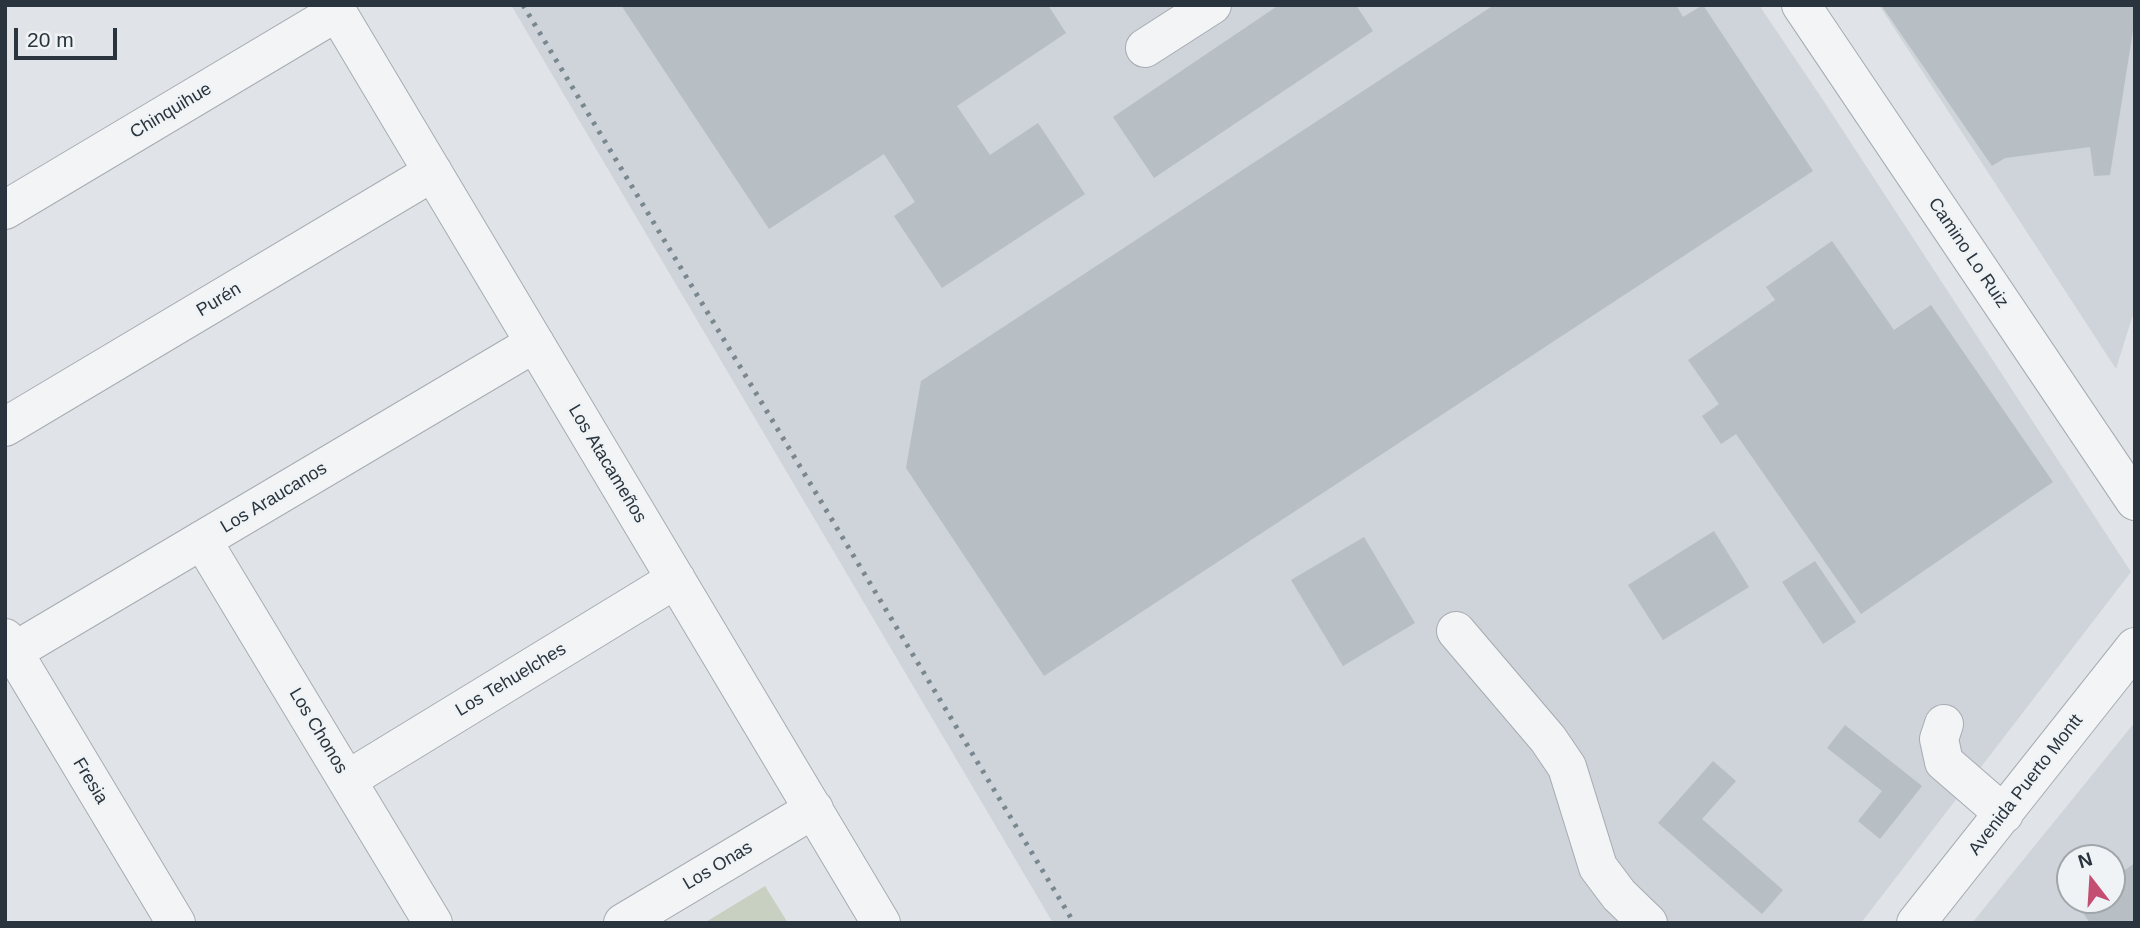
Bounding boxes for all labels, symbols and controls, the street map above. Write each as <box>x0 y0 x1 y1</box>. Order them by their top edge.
scale bar <box>18 14 121 58</box>
text: 20 m <box>27 28 74 51</box>
street label: Chinquihue <box>126 78 216 144</box>
street label: Camino Lo Ruiz <box>1923 194 2013 312</box>
street label: Purén <box>193 278 245 322</box>
street label: Los Atacameños <box>563 401 651 527</box>
street label: Los Araucanos <box>217 458 331 538</box>
street label: Los Tehuelches <box>452 639 570 721</box>
street label: Los Chonos <box>284 684 352 778</box>
street label: Avenida Puerto Montt <box>1964 710 2088 860</box>
street label: Fresia <box>68 754 112 808</box>
street label: Los Onas <box>679 837 757 895</box>
north arrow <box>2056 844 2126 914</box>
text: N <box>2076 848 2095 872</box>

